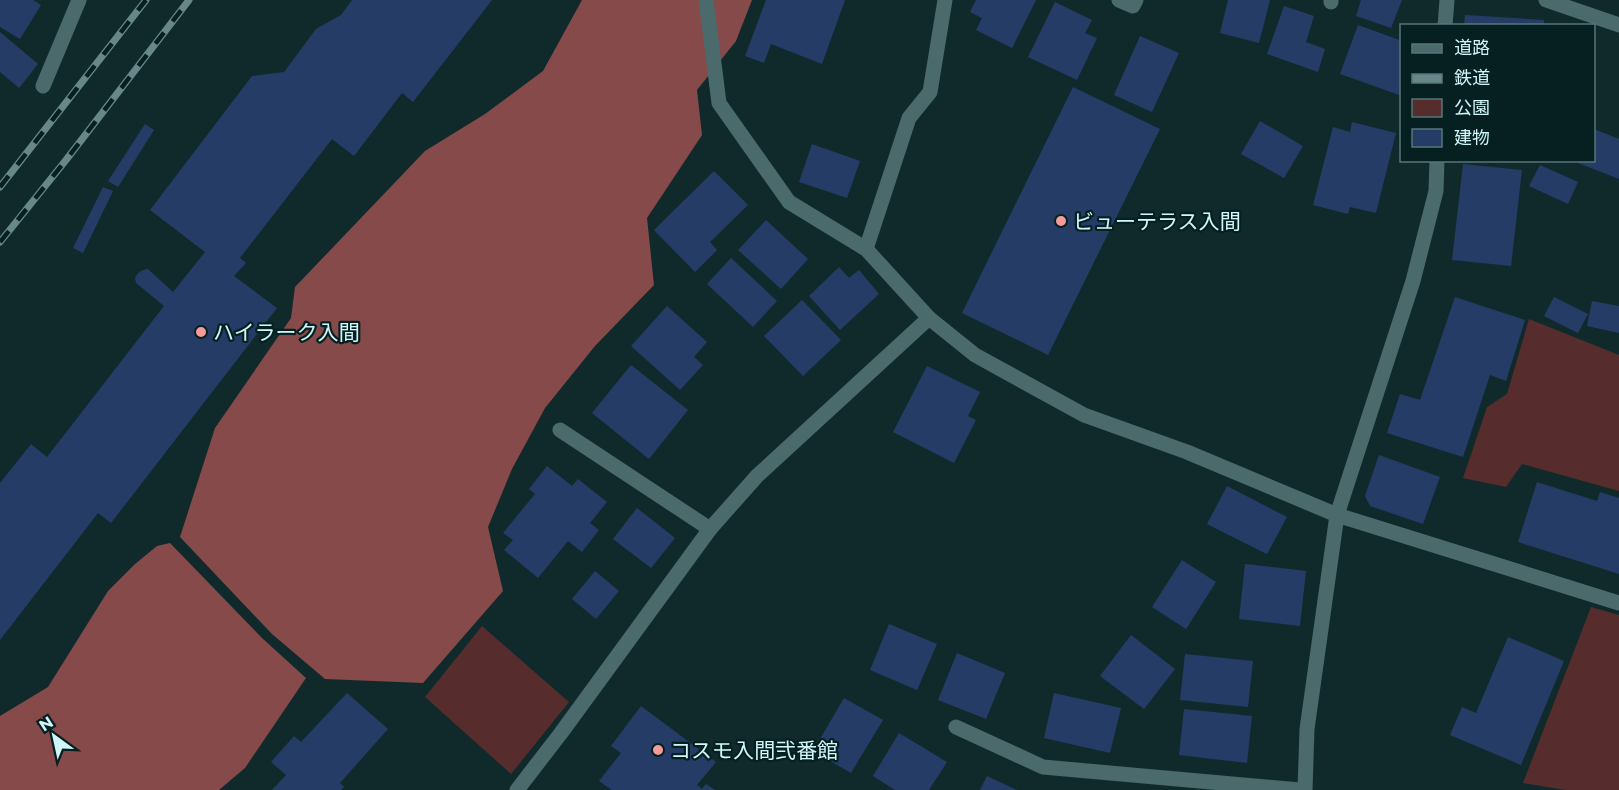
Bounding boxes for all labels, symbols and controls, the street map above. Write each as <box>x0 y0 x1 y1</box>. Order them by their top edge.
legend <box>1400 24 1595 162</box>
text: 道路 <box>1454 37 1490 59</box>
text: 鉄道 <box>1454 67 1490 89</box>
text: 公園 <box>1454 97 1490 119</box>
text: 建物 <box>1454 127 1490 149</box>
place label: ビューテラス入間 <box>1073 209 1241 234</box>
marker: ビューテラス入間 <box>1054 214 1068 228</box>
place label: ハイラーク入間 <box>213 320 360 345</box>
marker: ハイラーク入間 <box>194 325 208 339</box>
north arrow <box>24 706 84 766</box>
text: N <box>36 712 57 735</box>
place label: コスモ入間弐番館 <box>670 738 838 763</box>
marker: コスモ入間弐番館 <box>651 743 665 757</box>

